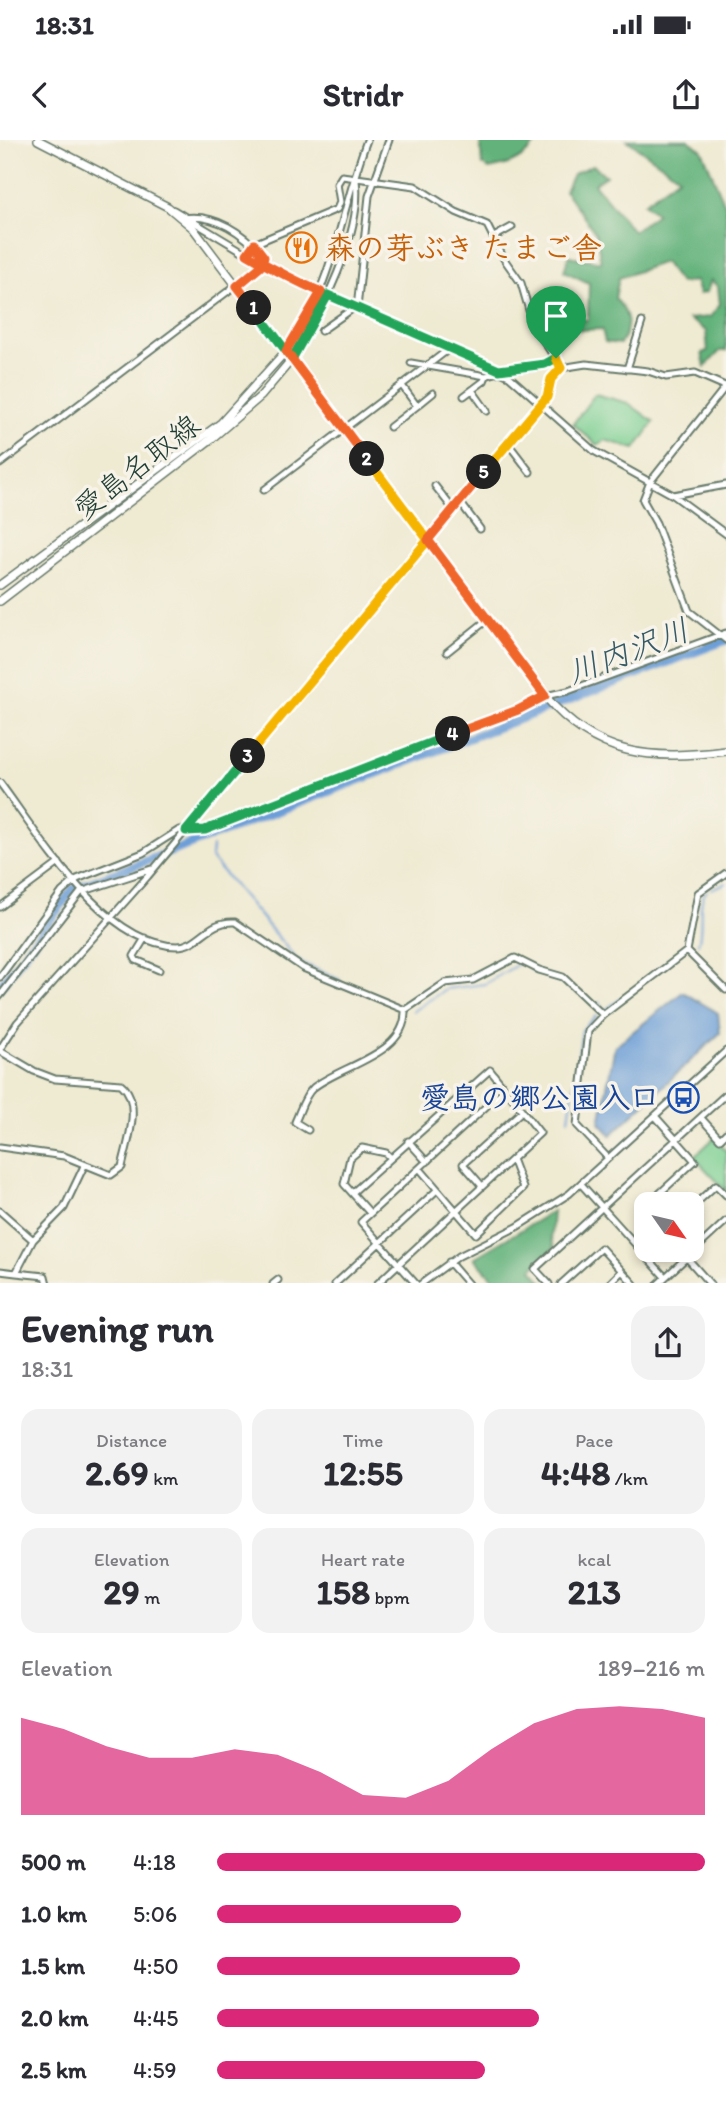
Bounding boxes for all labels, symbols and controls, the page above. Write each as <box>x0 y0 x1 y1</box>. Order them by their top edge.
text: 18:31 <box>35 9 94 41</box>
icon: back <box>21 76 59 114</box>
text: Stridr <box>323 76 403 114</box>
icon: share <box>667 76 705 114</box>
place label: 森の芽ぶき たまご舎 <box>325 229 602 266</box>
restaurant icon: 森の芽ぶき たまご舎 <box>285 231 319 265</box>
pin <box>526 286 586 358</box>
pin: 1 <box>236 290 272 326</box>
text: 1 <box>249 296 258 319</box>
icon: arrive <box>537 297 575 335</box>
street label: 愛島名取線 <box>66 406 207 527</box>
pin: 2 <box>350 442 384 476</box>
text: 2 <box>362 447 372 470</box>
pin: 5 <box>466 454 502 490</box>
text: 5 <box>479 460 488 483</box>
water label: 川内沢川 <box>561 610 695 692</box>
pin: 4 <box>435 716 470 752</box>
text: 4 <box>447 722 458 745</box>
pin: 3 <box>230 738 266 774</box>
text: 3 <box>242 744 253 767</box>
place label: 愛島の郷公園入口 <box>420 1079 660 1116</box>
bus stop icon: 愛島の郷公園入口 <box>666 1081 700 1115</box>
north arrow <box>634 1192 704 1262</box>
map controls <box>634 1192 704 1262</box>
text: Evening run <box>21 1306 214 1352</box>
button: share <box>631 1306 705 1380</box>
text: 18:31 <box>21 1355 73 1383</box>
text: Distance <box>96 1429 167 1452</box>
text: Time <box>343 1429 383 1452</box>
text: Pace <box>575 1429 613 1452</box>
text: 2.69 <box>85 1452 149 1494</box>
text: 12:55 <box>323 1452 403 1494</box>
text: 4:48 <box>541 1452 611 1494</box>
text: km <box>149 1467 178 1490</box>
text: /km <box>611 1467 648 1490</box>
text: Elevation <box>94 1548 169 1571</box>
text: Heart rate <box>321 1548 405 1571</box>
text: kcal <box>577 1548 611 1571</box>
text: 29 <box>103 1571 140 1613</box>
text: 158 <box>316 1571 370 1613</box>
text: 213 <box>567 1571 621 1613</box>
text: m <box>140 1586 160 1609</box>
text: bpm <box>370 1586 410 1609</box>
text: Elevation <box>21 1654 112 1682</box>
text: 189–216 m <box>597 1654 705 1682</box>
text: 500 m <box>21 1848 86 1876</box>
text: 4:18 <box>133 1848 176 1876</box>
text: 1.0 km <box>21 1900 87 1928</box>
text: 5:06 <box>133 1900 177 1928</box>
text: 1.5 km <box>21 1952 85 1980</box>
text: 4:50 <box>133 1952 179 1980</box>
text: 2.0 km <box>21 2004 89 2032</box>
text: 4:45 <box>133 2004 178 2032</box>
text: 2.5 km <box>21 2056 86 2084</box>
text: 4:59 <box>133 2056 177 2084</box>

